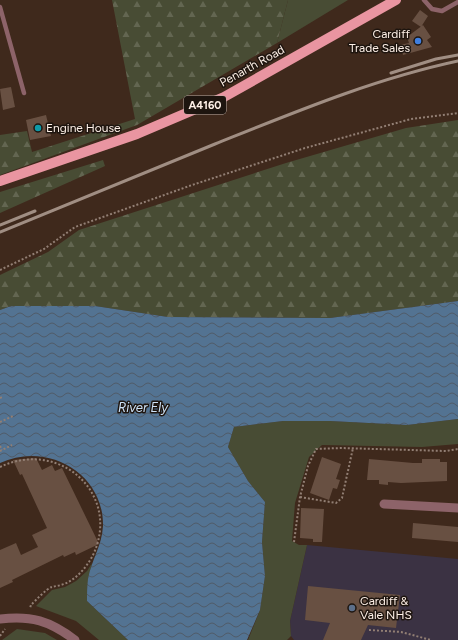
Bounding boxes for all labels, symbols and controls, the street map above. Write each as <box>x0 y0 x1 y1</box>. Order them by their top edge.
place label: Cardiff Trade Sales <box>349 27 411 55</box>
marker: Cardiff Trade Sales <box>413 36 423 46</box>
street label: Penarth Road <box>217 42 287 90</box>
road number: A4160 <box>184 96 226 114</box>
place label: Engine House <box>46 121 121 135</box>
marker: Engine House <box>33 123 43 133</box>
water label: River Ely <box>118 400 169 415</box>
place label: Cardiff & Vale NHS <box>360 594 412 622</box>
marker: Cardiff & Vale NHS <box>347 603 357 613</box>

